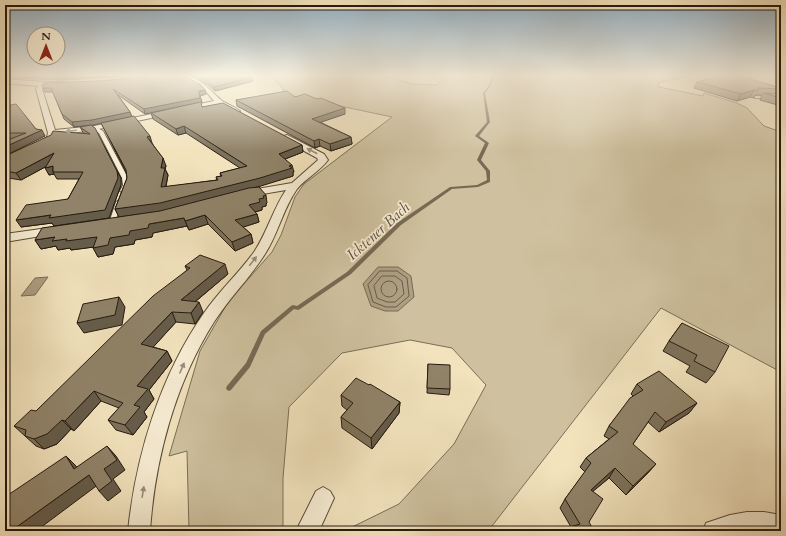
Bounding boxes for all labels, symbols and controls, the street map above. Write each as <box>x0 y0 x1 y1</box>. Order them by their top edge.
north arrow <box>26 26 66 66</box>
text: N <box>41 29 51 44</box>
one-way arrow <box>65 128 77 134</box>
one-way arrow <box>306 148 318 154</box>
water label: Icktener Bach <box>342 197 414 265</box>
one-way arrow <box>249 255 257 266</box>
one-way arrow <box>179 362 185 374</box>
one-way arrow <box>140 486 146 498</box>

